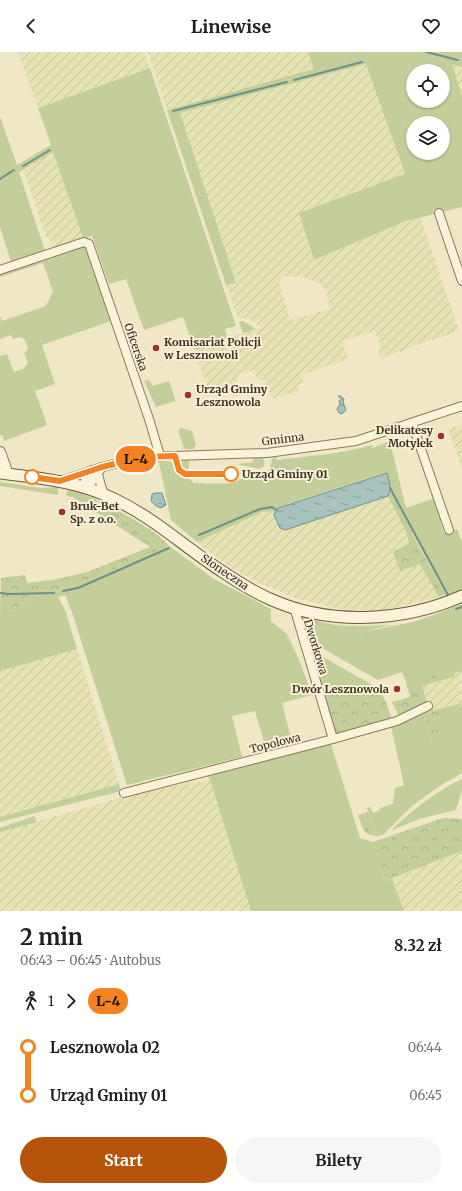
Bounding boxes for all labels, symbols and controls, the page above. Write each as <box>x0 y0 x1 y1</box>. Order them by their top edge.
icon: back <box>20 15 42 37</box>
text: Linewise <box>191 15 271 38</box>
icon: heart <box>420 15 442 37</box>
map controls <box>406 64 450 160</box>
button: locate <box>406 64 450 108</box>
button: layers <box>406 116 450 160</box>
street label: Oficerska <box>121 321 151 373</box>
place label: Komisariat Policji w Lesznowoli <box>163 335 261 362</box>
marker: Komisariat Policji w Lesznowoli <box>151 343 161 353</box>
place label: Urząd Gminy Lesznowola <box>196 382 268 409</box>
marker: Urząd Gminy Lesznowola <box>183 390 193 400</box>
place label: Delikatesy Motylek <box>376 423 434 450</box>
street label: Gminna <box>261 429 305 449</box>
marker: Delikatesy Motylek <box>436 431 446 441</box>
line badge: L-4 <box>113 446 159 472</box>
text: L-4 <box>124 450 148 468</box>
marker: Urząd Gminy 01 <box>223 466 239 482</box>
place label: Urząd Gminy 01 <box>242 467 328 481</box>
unlabelled marker <box>24 469 40 485</box>
place label: Bruk-Bet Sp. z o.o. <box>70 499 120 526</box>
marker: Bruk-Bet Sp. z o.o. <box>57 507 67 517</box>
street label: Słoneczna <box>198 551 252 593</box>
street label: Dworkowa <box>301 618 331 676</box>
place label: Dwór Lesznowola <box>292 682 389 696</box>
marker: Dwór Lesznowola <box>392 684 402 694</box>
street label: Topolowa <box>248 730 302 756</box>
text: 2 min <box>20 923 83 951</box>
text: 8.32 zł <box>394 936 442 955</box>
text: 06:43 – 06:45 · Autobus <box>20 952 161 969</box>
icon: walk <box>20 990 42 1012</box>
icon: forward <box>60 990 82 1012</box>
text: L-4 <box>96 992 120 1010</box>
text: 1 <box>48 993 54 1010</box>
text: Lesznowola 02 <box>50 1038 160 1057</box>
text: 06:44 <box>408 1039 442 1056</box>
text: Urząd Gminy 01 <box>50 1086 167 1105</box>
text: 06:45 <box>409 1087 442 1104</box>
button: Start <box>20 1137 227 1183</box>
button: Bilety <box>235 1137 442 1183</box>

